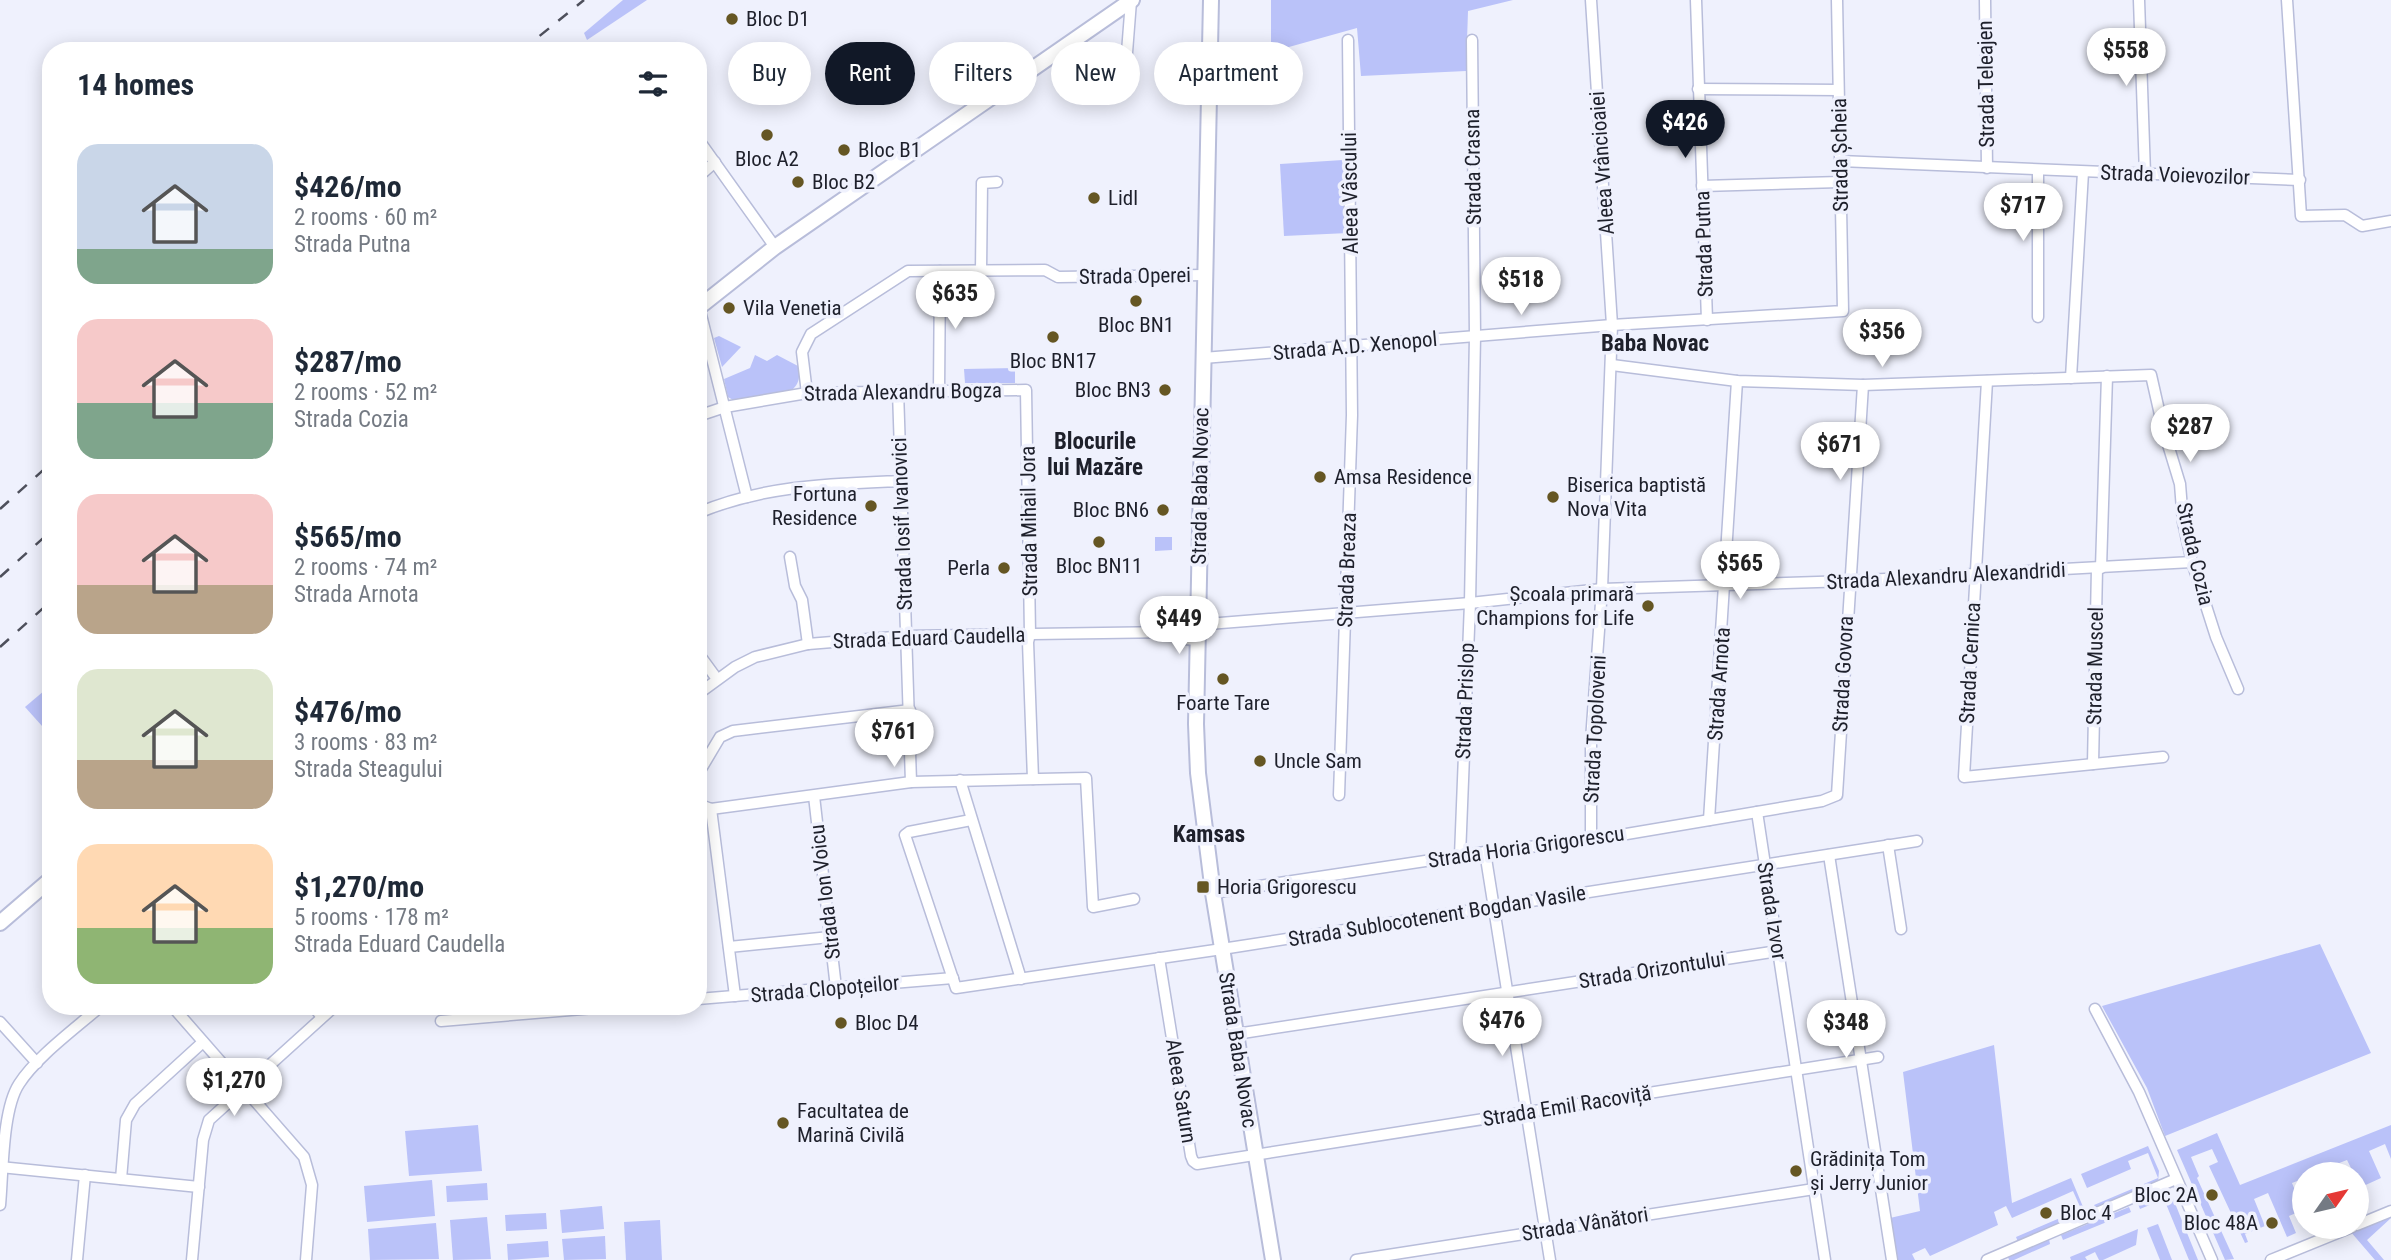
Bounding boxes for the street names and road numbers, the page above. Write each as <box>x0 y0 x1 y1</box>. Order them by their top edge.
street label: Strada Teleajen <box>1973 20 1999 148</box>
street label: Aleea Vrâncioaiei <box>1585 90 1619 236</box>
street label: Strada Șcheia <box>1827 98 1853 212</box>
street label: Strada Crasna <box>1460 109 1486 225</box>
street label: Aleea Vâscului <box>1337 132 1363 254</box>
street label: Strada Voievozilor <box>2100 160 2250 190</box>
street label: Strada Putna <box>1690 190 1718 298</box>
street label: Strada Operei <box>1079 263 1191 289</box>
street label: Strada A.D. Xenopol <box>1272 327 1438 365</box>
street label: Strada Alexandru Bogza <box>804 378 1002 406</box>
street label: Strada Baba Novac <box>1187 407 1213 565</box>
street label: Strada Iosif Ivanovici <box>887 437 917 611</box>
street label: Strada Mihail Jora <box>1016 446 1042 596</box>
street label: Strada Cozia <box>2172 500 2218 608</box>
street label: Strada Breaza <box>1333 512 1361 628</box>
street label: Strada Alexandru Alexandridi <box>1826 558 2066 594</box>
street label: Strada Cernica <box>1955 602 1985 724</box>
street label: Strada Muscel <box>2082 607 2108 725</box>
street label: Strada Govora <box>1828 615 1858 733</box>
street label: Strada Eduard Caudella <box>832 623 1026 653</box>
street label: Strada Arnota <box>1703 626 1735 742</box>
street label: Strada Prislop <box>1451 642 1479 760</box>
street label: Strada Topoloveni <box>1579 654 1611 804</box>
street label: Strada Horia Grigorescu <box>1426 821 1626 873</box>
street label: Strada Ion Voicu <box>805 823 845 961</box>
street label: Strada Izvor <box>1752 860 1792 962</box>
street label: Strada Sublocotenent Bogdan Vasile <box>1286 881 1588 951</box>
street label: Strada Orizontului <box>1577 947 1727 993</box>
street label: Strada Baba Novac <box>1214 970 1262 1130</box>
street label: Strada Clopoțeilor <box>750 971 900 1008</box>
street label: Aleea Saturn <box>1161 1037 1201 1145</box>
street label: Strada Emil Racoviță <box>1481 1081 1653 1132</box>
street label: Strada Vânători <box>1520 1202 1650 1246</box>

